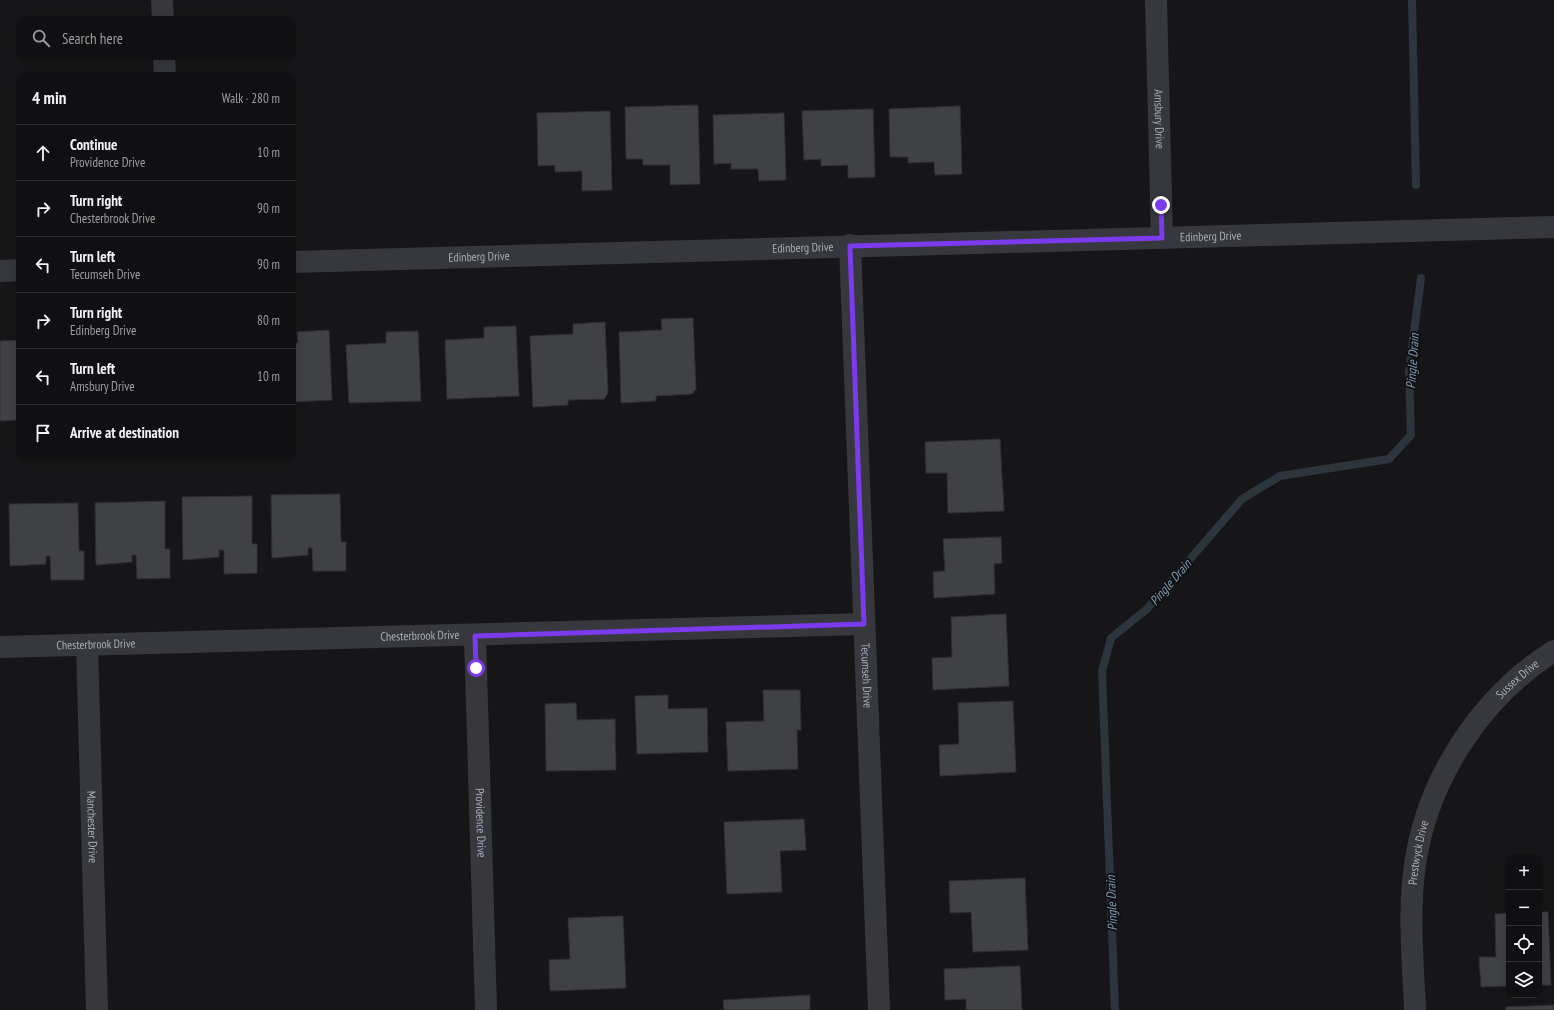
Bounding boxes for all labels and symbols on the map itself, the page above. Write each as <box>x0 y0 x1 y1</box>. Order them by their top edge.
street label: Amsbury Drive <box>1151 89 1168 149</box>
route end <box>1152 196 1170 214</box>
street label: Edinberg Drive <box>1180 228 1242 244</box>
street label: Edinberg Drive <box>772 239 834 256</box>
street label: Edinberg Drive <box>448 248 510 265</box>
water label: Pingle Drain <box>1402 332 1423 389</box>
water label: Pingle Drain <box>1146 555 1196 609</box>
street label: Chesterbrook Drive <box>380 627 460 644</box>
street label: Chesterbrook Drive <box>56 635 136 652</box>
street label: Tecumseh Drive <box>858 643 876 708</box>
street label: Sussex Drive <box>1492 656 1542 702</box>
route start <box>467 659 485 677</box>
street label: Providence Drive <box>472 788 490 858</box>
street label: Manchester Drive <box>84 791 101 863</box>
street label: Prestwyck Drive <box>1405 818 1432 885</box>
water label: Pingle Drain <box>1102 874 1121 931</box>

